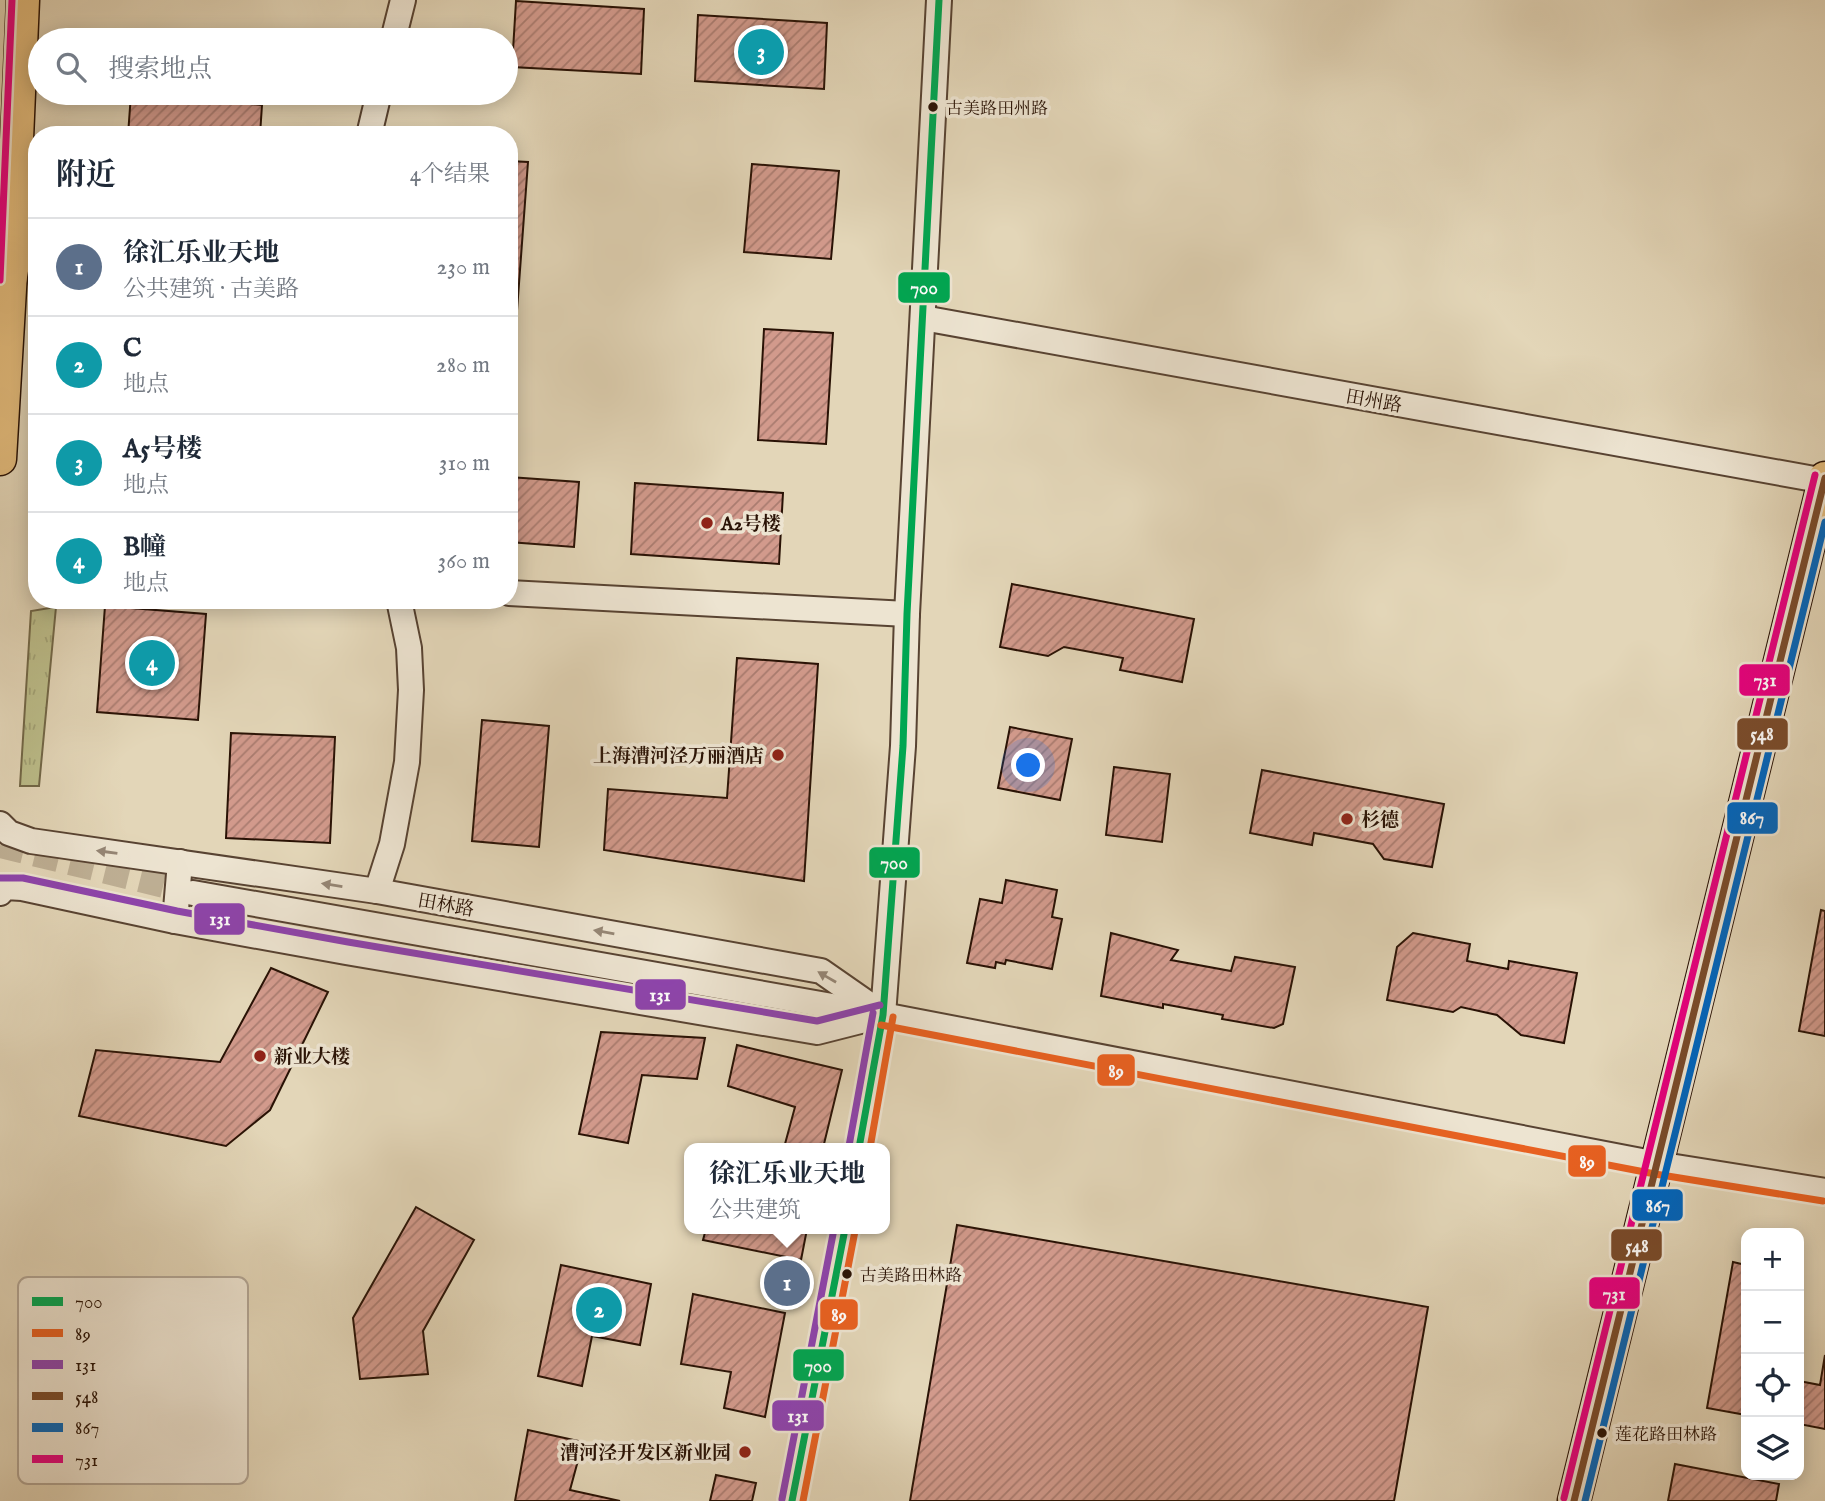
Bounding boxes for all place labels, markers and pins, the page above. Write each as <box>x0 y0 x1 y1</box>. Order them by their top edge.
pin: 3 <box>738 26 784 78</box>
place label: 古美路田州路 <box>946 99 1048 120</box>
marker: 古美路田州路 <box>926 100 940 114</box>
place label: A2号楼 <box>720 513 781 537</box>
marker: A2号楼 <box>699 515 715 531</box>
pin: 4 <box>129 637 175 689</box>
place label: 上海漕河泾万丽酒店 <box>593 745 764 769</box>
marker: 上海漕河泾万丽酒店 <box>770 747 786 763</box>
place label: 杉德 <box>1361 809 1399 833</box>
marker: 杉德 <box>1339 811 1355 827</box>
place label: 新业大楼 <box>274 1046 350 1070</box>
marker: 新业大楼 <box>252 1048 268 1064</box>
pin: 1 <box>764 1257 810 1309</box>
place label: 古美路田林路 <box>860 1266 962 1287</box>
marker: 古美路田林路 <box>840 1267 854 1281</box>
pin: 2 <box>576 1284 622 1336</box>
place label: 莲花路田林路 <box>1615 1425 1717 1446</box>
marker: 莲花路田林路 <box>1595 1426 1609 1440</box>
place label: 漕河泾开发区新业园 <box>560 1442 731 1466</box>
marker: 漕河泾开发区新业园 <box>737 1444 753 1460</box>

